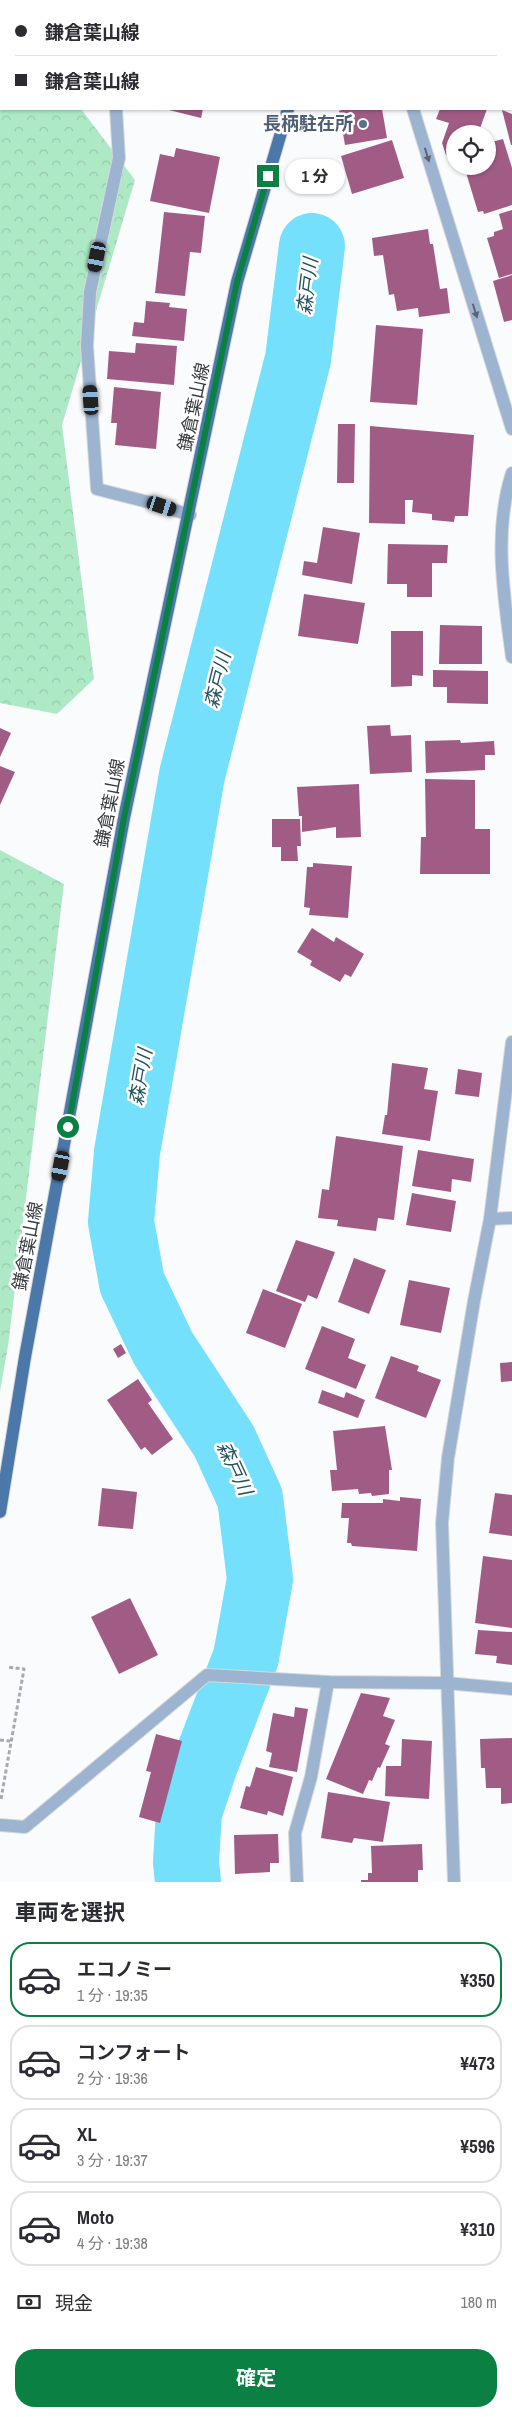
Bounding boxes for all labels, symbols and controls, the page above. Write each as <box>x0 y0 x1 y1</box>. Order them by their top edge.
text: 鎌倉葉山線 <box>45 19 140 45</box>
text: 鎌倉葉山線 <box>45 68 140 94</box>
place label: 長柄駐在所 <box>263 111 353 136</box>
marker: 長柄駐在所 <box>357 118 369 130</box>
map controls <box>446 125 496 175</box>
button: locate <box>446 125 496 175</box>
one-way arrow <box>424 148 432 163</box>
callout: 1 分 <box>286 158 346 194</box>
route end <box>257 165 279 187</box>
text: 1 分 <box>302 165 328 187</box>
car <box>86 241 107 273</box>
water label: 森戸川 <box>291 254 324 316</box>
one-way arrow <box>472 303 480 318</box>
street label: 鎌倉葉山線 <box>172 360 215 454</box>
car <box>82 385 99 415</box>
car <box>145 494 178 518</box>
water label: 森戸川 <box>197 647 237 711</box>
street label: 鎌倉葉山線 <box>89 756 130 849</box>
water label: 森戸川 <box>122 1045 158 1107</box>
route start <box>57 1116 79 1138</box>
car <box>50 1150 71 1182</box>
street label: 鎌倉葉山線 <box>7 1199 48 1292</box>
water label: 森戸川 <box>211 1437 260 1501</box>
text: 車両を選択 <box>15 1897 125 1927</box>
text: エコノミー <box>77 1956 172 1982</box>
icon: car <box>17 1957 62 2002</box>
text: ¥350 <box>460 1967 495 1993</box>
text: 1 分 · 19:35 <box>77 1984 148 2006</box>
text: コンフォート <box>77 2039 190 2065</box>
icon: car <box>17 2040 62 2085</box>
text: ¥473 <box>460 2050 495 2076</box>
text: 2 分 · 19:36 <box>77 2067 148 2089</box>
text: XL <box>77 2121 97 2147</box>
icon: car <box>17 2123 62 2168</box>
text: ¥596 <box>460 2133 495 2159</box>
text: 3 分 · 19:37 <box>77 2149 148 2171</box>
text: Moto <box>77 2204 114 2230</box>
icon: car <box>17 2206 62 2251</box>
text: ¥310 <box>460 2216 495 2242</box>
text: 4 分 · 19:38 <box>77 2232 148 2254</box>
icon: cash <box>15 2288 43 2316</box>
text: 現金 <box>55 2290 93 2316</box>
text: 180 m <box>461 2291 497 2313</box>
button: 確定 <box>15 2349 497 2407</box>

